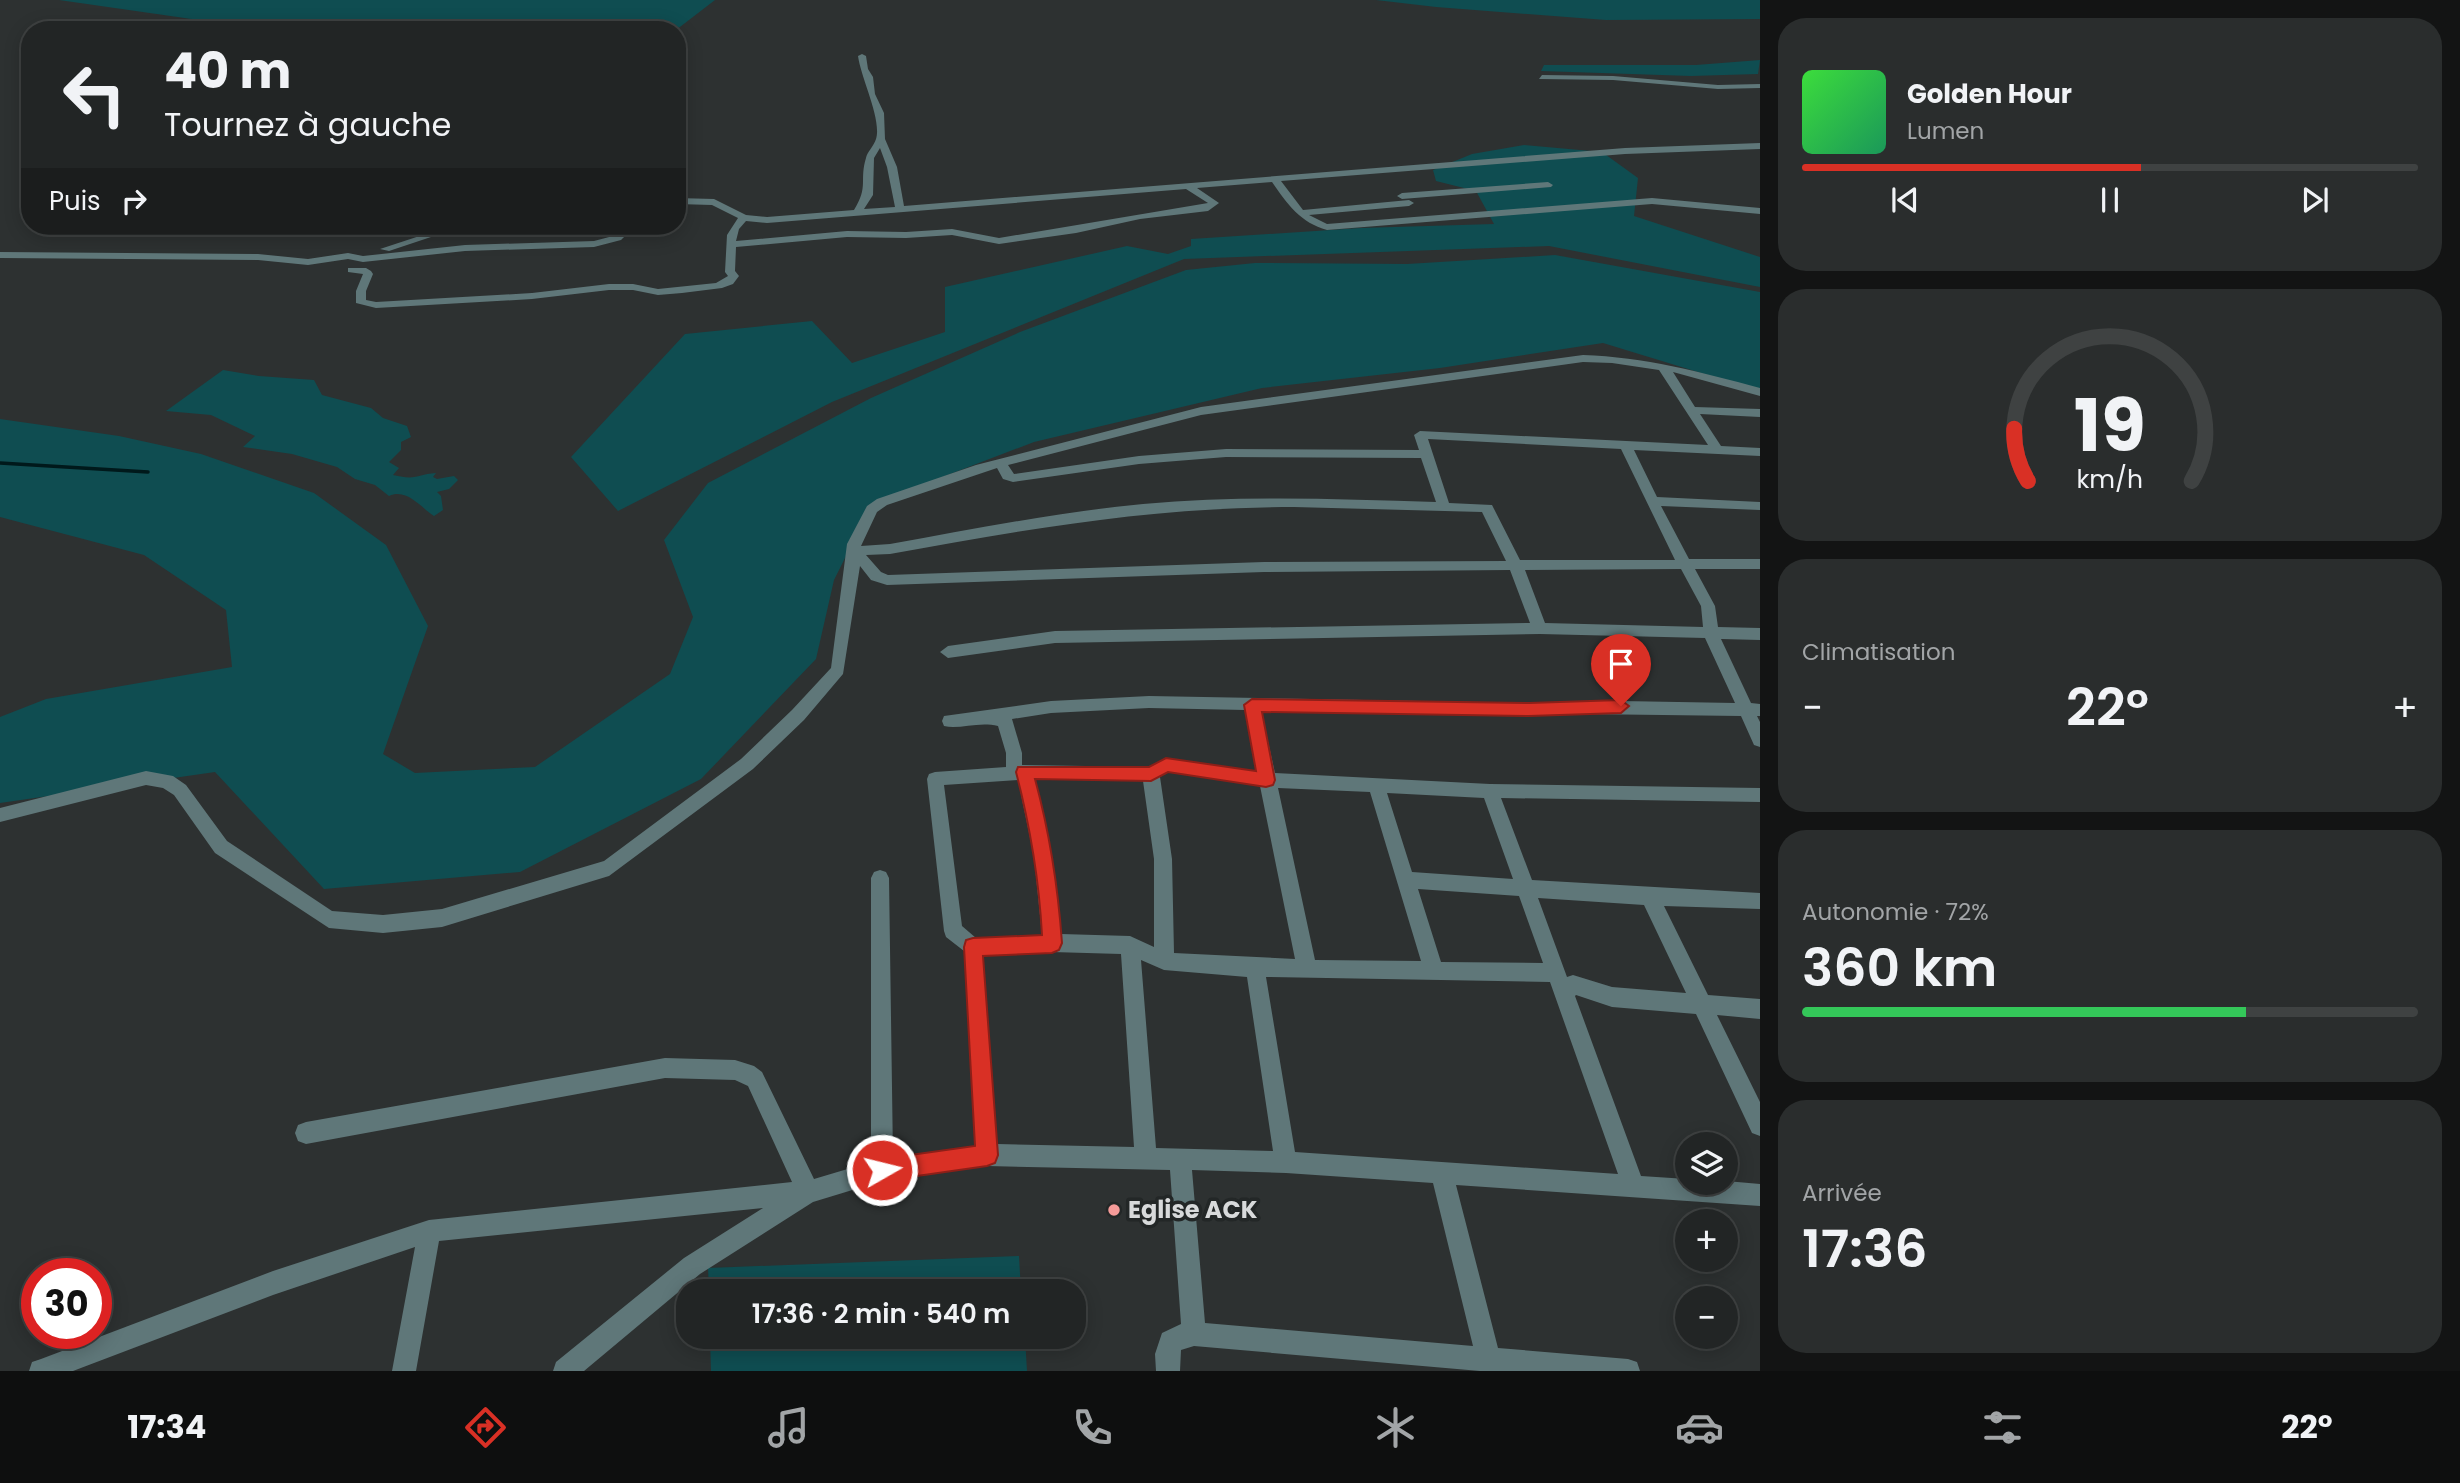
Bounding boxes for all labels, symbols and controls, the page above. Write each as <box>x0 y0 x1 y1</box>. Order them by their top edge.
text: 40 m <box>164 37 291 105</box>
icon: left <box>49 49 140 140</box>
text: Golden Hour <box>1907 76 2072 112</box>
text: Tournez à gauche <box>164 102 451 147</box>
text: Lumen <box>1907 115 1984 147</box>
icon: previous <box>1886 181 1924 219</box>
icon: pause <box>2091 181 2129 219</box>
icon: next <box>2296 181 2334 219</box>
icon: right <box>115 182 153 220</box>
text: Puis <box>49 183 101 219</box>
text: 19 <box>2074 375 2146 476</box>
text: km/h <box>2077 462 2143 497</box>
pin <box>1591 634 1651 706</box>
text: Climatisation <box>1802 636 1955 668</box>
icon: arrive <box>1602 645 1640 683</box>
text: 22° <box>2066 671 2149 744</box>
text: − <box>1802 681 1823 734</box>
text: + <box>2392 681 2418 734</box>
text: Autonomie · 72% <box>1802 896 1989 928</box>
text: 360 km <box>1802 931 1997 1004</box>
map controls <box>1675 1132 1738 1349</box>
button: layers <box>1675 1132 1738 1195</box>
position arrow <box>845 1133 919 1207</box>
text: Arrivée <box>1802 1177 1882 1209</box>
place label: Eglise ACK <box>1128 1193 1258 1226</box>
marker: Eglise ACK <box>1106 1202 1122 1218</box>
button: + <box>1675 1209 1738 1272</box>
text: 17:36 <box>1802 1212 1927 1285</box>
speed limit sign: 30 <box>21 1258 112 1349</box>
button: − <box>1675 1286 1738 1349</box>
text: 17:36 · 2 min · 540 m <box>752 1296 1010 1332</box>
icon: directions <box>461 1403 510 1452</box>
icon: music <box>764 1403 813 1452</box>
icon: phone <box>1068 1403 1117 1452</box>
icon: climate <box>1371 1403 1420 1452</box>
icon: car <box>1675 1403 1724 1452</box>
icon: filters <box>1978 1403 2027 1452</box>
text: 17:34 <box>127 1404 206 1449</box>
text: 22° <box>2281 1404 2333 1449</box>

